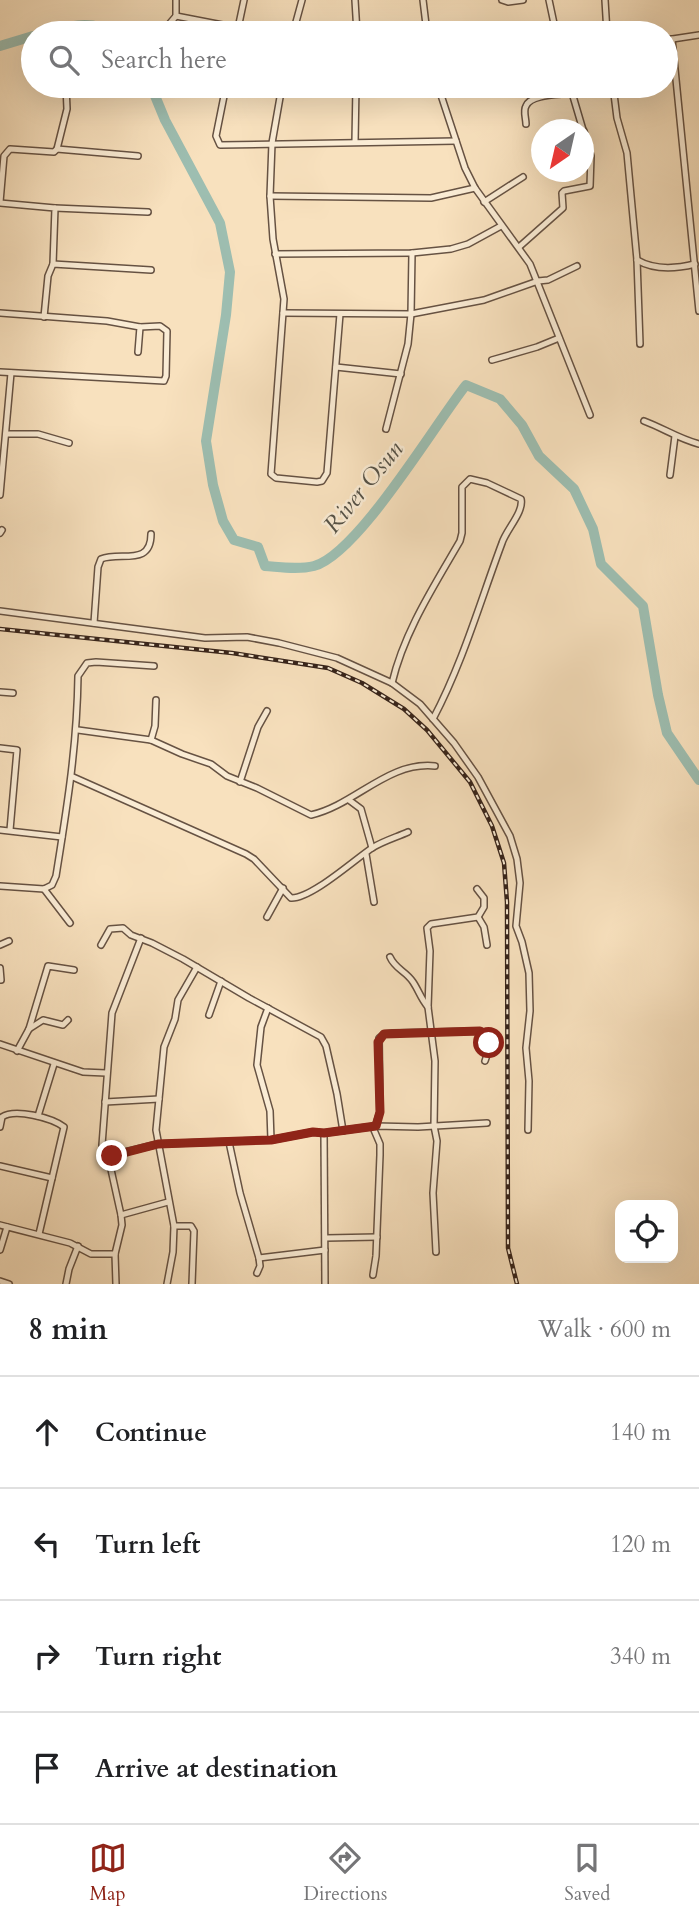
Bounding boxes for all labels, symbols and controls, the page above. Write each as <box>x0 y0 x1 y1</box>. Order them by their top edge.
search box <box>21 21 678 98</box>
icon: search <box>45 41 83 79</box>
text: Search here <box>101 42 227 77</box>
north arrow <box>531 119 594 182</box>
water label: River Osun <box>316 434 411 540</box>
route start <box>473 1027 504 1058</box>
route end <box>96 1140 127 1171</box>
map controls <box>615 1200 678 1263</box>
button: locate <box>615 1200 678 1263</box>
text: 8 min <box>28 1309 108 1350</box>
text: Walk · 600 m <box>538 1314 671 1345</box>
icon: ahead <box>28 1413 66 1451</box>
text: Continue <box>95 1415 207 1450</box>
text: 140 m <box>610 1417 671 1448</box>
icon: left <box>28 1525 66 1563</box>
text: Turn left <box>95 1527 200 1562</box>
text: 120 m <box>610 1529 671 1560</box>
icon: right <box>28 1637 66 1675</box>
text: Turn right <box>95 1639 222 1674</box>
text: 340 m <box>610 1641 671 1672</box>
icon: arrive <box>28 1749 66 1787</box>
text: Arrive at destination <box>95 1751 338 1786</box>
tab: Map <box>89 1839 127 1907</box>
tab: Directions <box>304 1839 387 1907</box>
tab: Saved <box>564 1839 610 1907</box>

